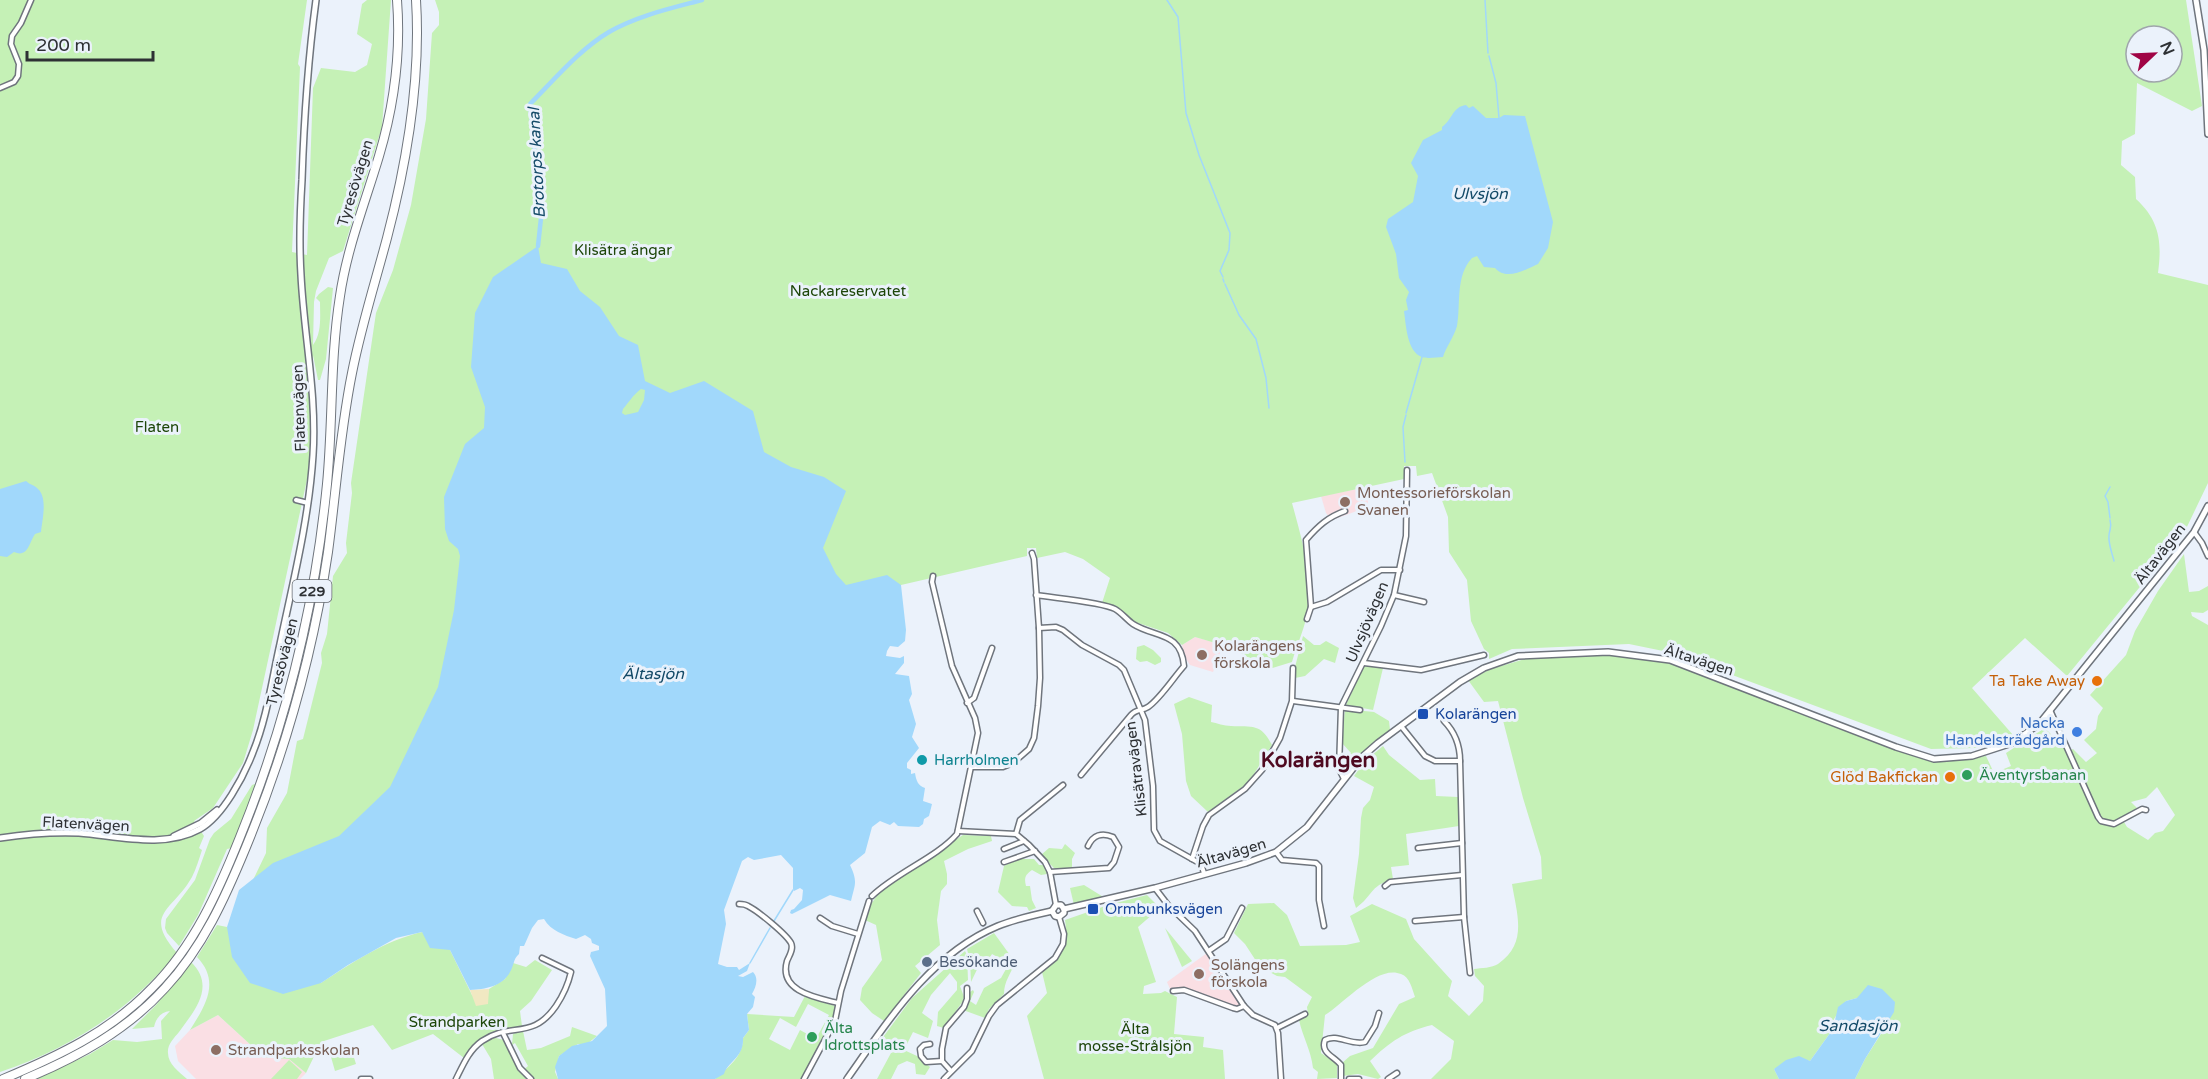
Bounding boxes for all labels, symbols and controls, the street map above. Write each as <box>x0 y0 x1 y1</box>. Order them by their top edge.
scale bar <box>27 24 153 62</box>
north arrow <box>2124 24 2184 84</box>
text: 200 m <box>36 34 91 56</box>
text: N <box>2155 39 2179 58</box>
water label: Brotorps kanal <box>524 105 550 219</box>
street label: Tyresövägen <box>333 137 377 229</box>
water label: Ulvsjön <box>1452 184 1509 204</box>
park label: Klisätra ängar <box>574 241 672 259</box>
park label: Nackareservatet <box>790 282 906 300</box>
street label: Flatenvägen <box>288 364 310 452</box>
park label: Flaten <box>135 418 179 436</box>
place label: Montessorieförskolan Svanen <box>1357 484 1511 519</box>
marker: Montessorieförskolan Svanen <box>1338 495 1352 509</box>
street label: Ältavägen <box>2131 520 2189 588</box>
street label: Ulvsjövägen <box>1342 579 1392 665</box>
road number: 229 <box>292 580 332 602</box>
street label: Tyresövägen <box>262 616 302 708</box>
place label: Kolarängens förskola <box>1214 637 1303 672</box>
street label: Ältavägen <box>1662 640 1736 680</box>
marker: Kolarängens förskola <box>1195 648 1209 662</box>
water label: Ältasjön <box>622 664 685 684</box>
place label: Ta Take Away <box>1989 672 2085 690</box>
marker: Ta Take Away <box>2090 674 2104 688</box>
place label: Kolarängen <box>1435 705 1517 723</box>
marker: Kolarängen <box>1416 707 1430 721</box>
place label: Nacka Handelsträdgård <box>1945 714 2065 749</box>
street label: Klisätravägen <box>1121 720 1151 818</box>
marker: Nacka Handelsträdgård <box>2070 725 2084 739</box>
district label: Kolarängen <box>1261 748 1375 773</box>
place label: Harrholmen <box>934 751 1019 769</box>
marker: Harrholmen <box>915 753 929 767</box>
place label: Äventyrsbanan <box>1979 766 2086 784</box>
place label: Glöd Bakfickan <box>1830 768 1938 786</box>
marker: Äventyrsbanan <box>1960 768 1974 782</box>
marker: Glöd Bakfickan <box>1943 770 1957 784</box>
street label: Flatenvägen <box>42 813 130 835</box>
street label: Ältavägen <box>1194 834 1268 872</box>
place label: Ormbunksvägen <box>1105 900 1223 918</box>
marker: Ormbunksvägen <box>1086 902 1100 916</box>
place label: Besökande <box>939 953 1018 971</box>
marker: Besökande <box>920 955 934 969</box>
place label: Solängens förskola <box>1211 956 1285 991</box>
marker: Solängens förskola <box>1192 967 1206 981</box>
park label: Strandparken <box>409 1013 505 1031</box>
water label: Sandasjön <box>1819 1016 1899 1036</box>
place label: Älta Idrottsplats <box>824 1019 905 1054</box>
park label: Älta mosse-Strålsjön <box>1078 1020 1192 1055</box>
marker: Älta Idrottsplats <box>805 1030 819 1044</box>
place label: Strandparksskolan <box>228 1041 360 1059</box>
marker: Strandparksskolan <box>209 1043 223 1057</box>

